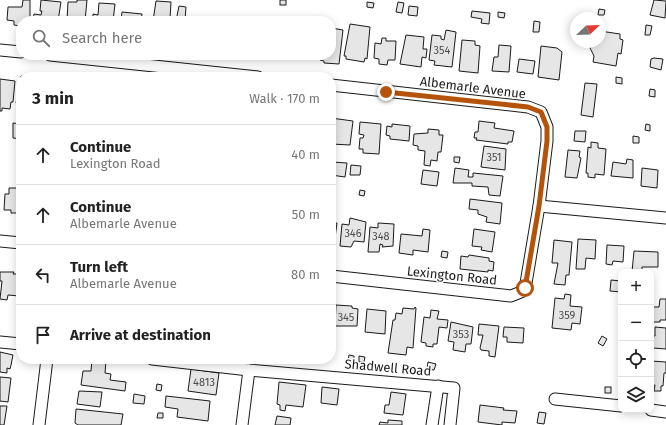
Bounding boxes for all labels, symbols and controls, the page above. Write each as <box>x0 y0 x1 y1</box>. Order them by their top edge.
north arrow <box>570 12 606 48</box>
search box <box>16 16 336 60</box>
icon: search <box>30 27 52 49</box>
text: Search here <box>62 29 142 47</box>
house number: 354 <box>434 44 451 57</box>
street label: Albemarle Avenue <box>419 74 527 101</box>
route end <box>377 83 395 101</box>
text: 3 min <box>32 88 74 109</box>
text: Walk · 170 m <box>249 91 320 106</box>
text: Continue <box>70 138 131 156</box>
icon: ahead <box>32 144 54 166</box>
text: 40 m <box>291 147 320 162</box>
house number: 351 <box>486 151 502 164</box>
text: Lexington Road <box>70 156 161 171</box>
text: Continue <box>70 198 131 216</box>
icon: ahead <box>32 204 54 226</box>
text: 50 m <box>292 207 320 222</box>
text: Albemarle Avenue <box>70 216 177 231</box>
house number: 346 <box>344 227 362 240</box>
house number: 348 <box>372 230 390 243</box>
text: Turn left <box>70 258 128 276</box>
street label: Lexington Road <box>406 263 498 288</box>
icon: left <box>32 264 54 286</box>
text: 80 m <box>291 267 320 282</box>
map controls <box>618 269 654 413</box>
button: + <box>618 269 654 305</box>
text: Albemarle Avenue <box>70 276 177 291</box>
route start <box>516 279 534 297</box>
button: − <box>618 305 654 341</box>
house number: 359 <box>559 309 576 322</box>
house number: 345 <box>338 311 355 324</box>
icon: arrive <box>32 324 54 346</box>
text: Arrive at destination <box>70 326 211 344</box>
house number: 353 <box>453 328 469 341</box>
button: locate <box>618 341 654 377</box>
street label: Shadwell Road <box>344 356 432 379</box>
house number: 4813 <box>193 376 215 389</box>
button: layers <box>618 377 654 413</box>

